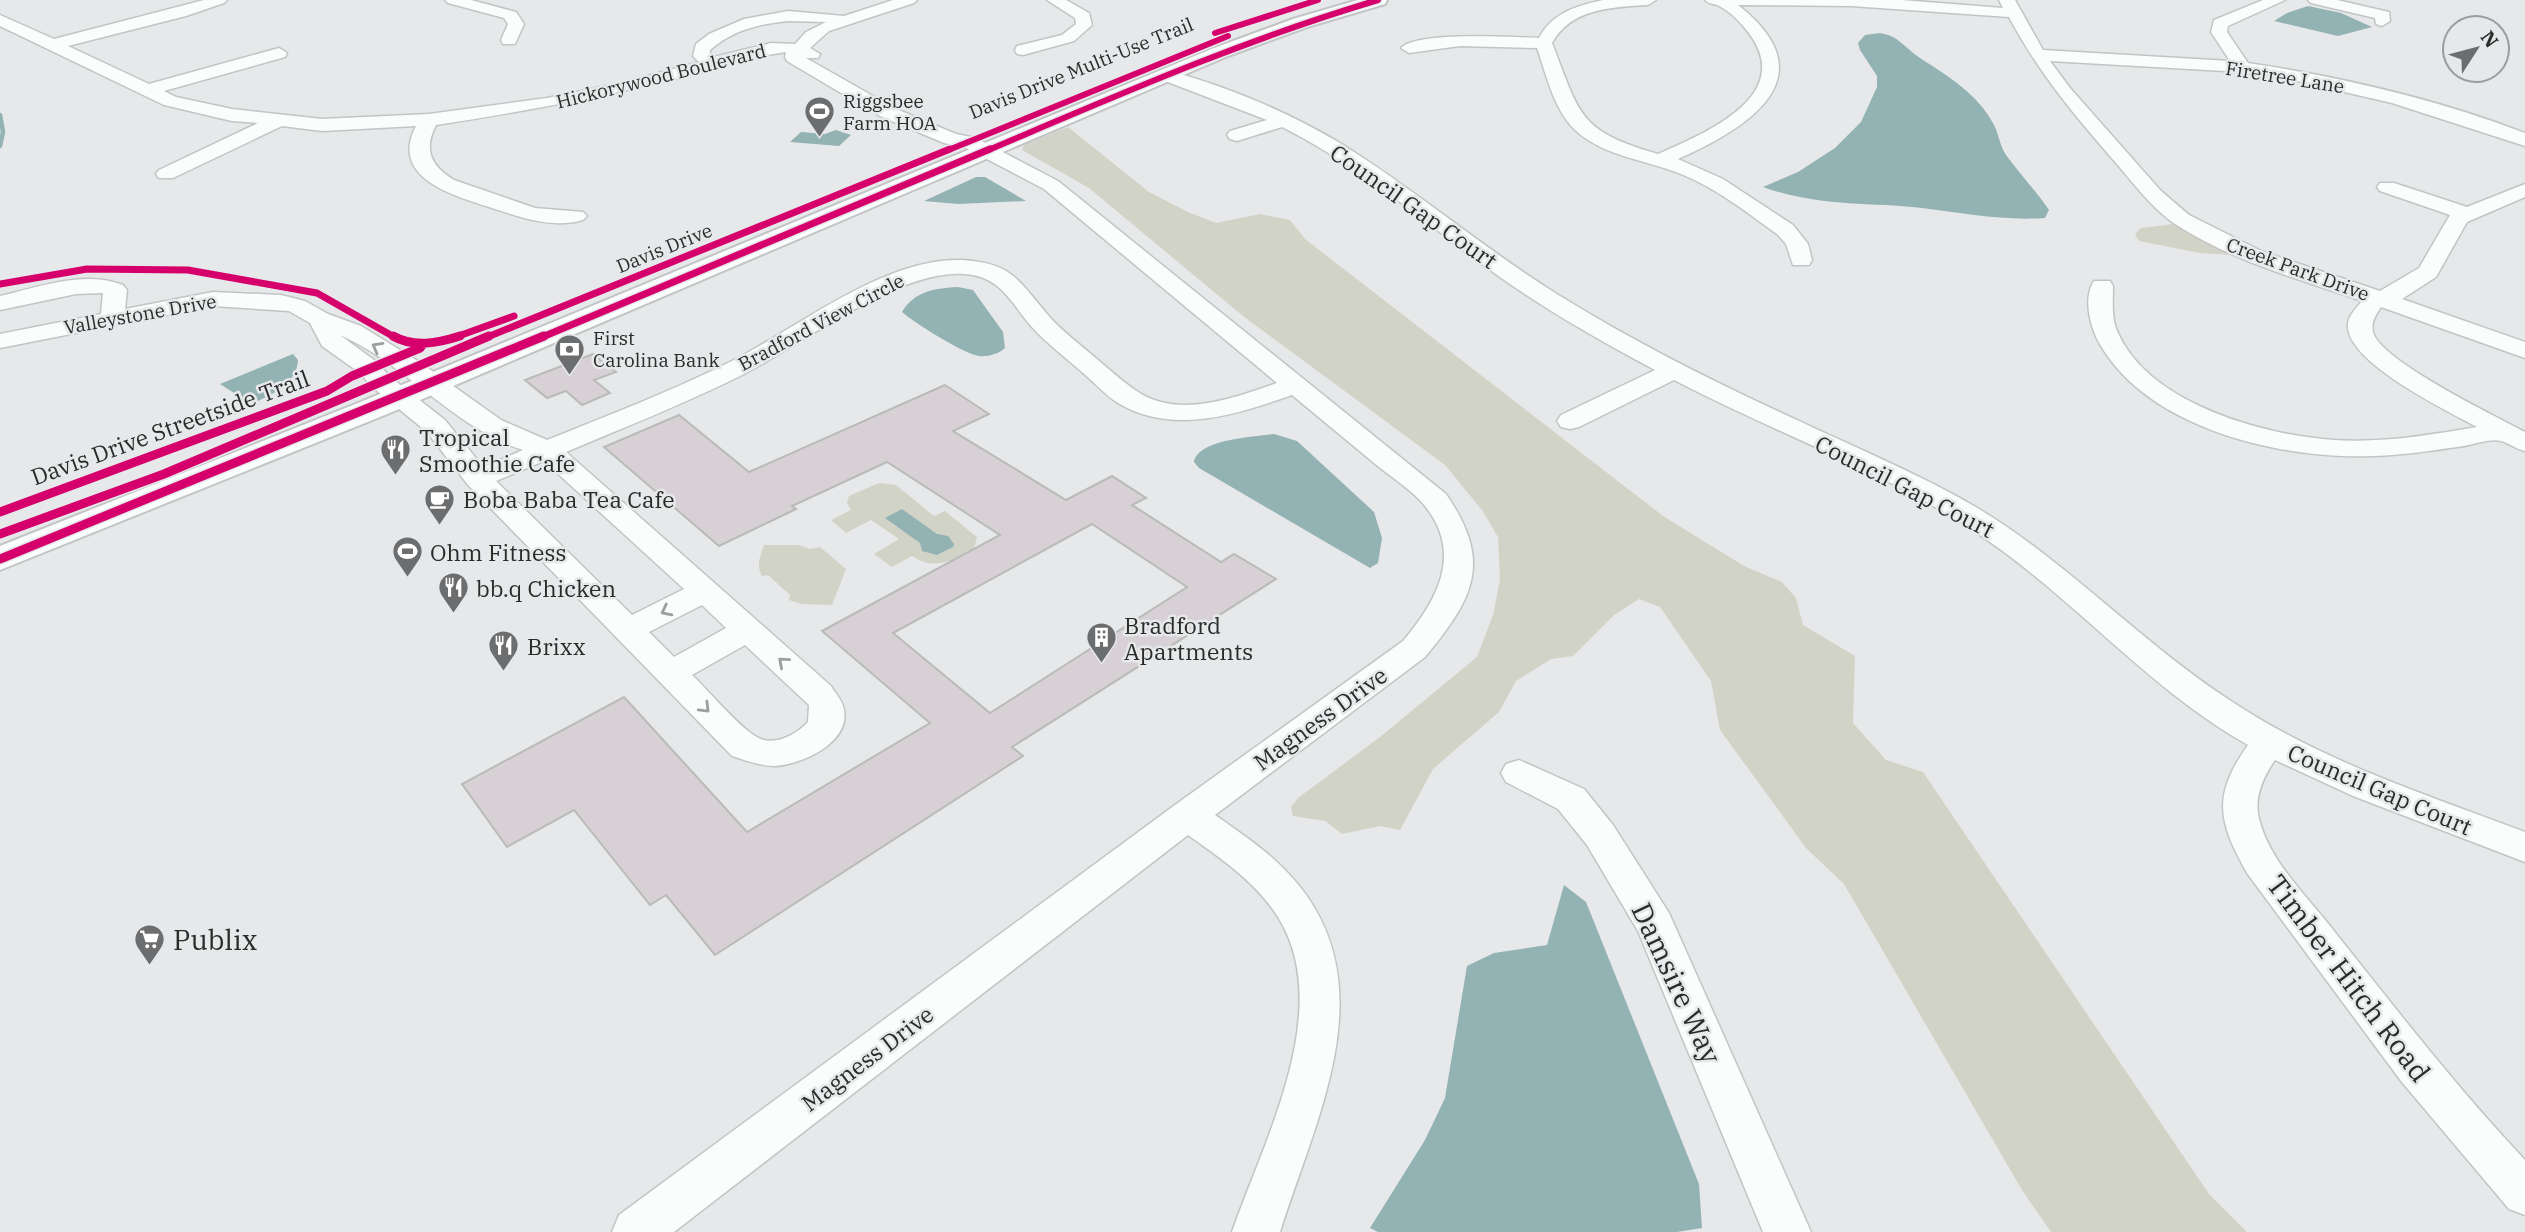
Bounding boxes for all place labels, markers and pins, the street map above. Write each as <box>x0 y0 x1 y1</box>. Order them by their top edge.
place label: Riggsbee Farm HOA <box>843 89 937 135</box>
sports icon: Riggsbee Farm HOA <box>803 95 837 139</box>
place label: First Carolina Bank <box>593 326 720 372</box>
bank icon: First Carolina Bank <box>553 332 587 376</box>
place label: Tropical Smoothie Cafe <box>419 422 575 478</box>
restaurant icon: Tropical Smoothie Cafe <box>379 433 413 477</box>
cafe icon: Boba Baba Tea Cafe <box>423 482 457 526</box>
place label: Boba Baba Tea Cafe <box>463 484 675 514</box>
sports icon: Ohm Fitness <box>390 535 424 579</box>
place label: Ohm Fitness <box>430 537 567 567</box>
restaurant icon: bb.q Chicken <box>436 571 470 615</box>
place label: bb.q Chicken <box>476 573 616 603</box>
place label: Bradford Apartments <box>1124 610 1253 666</box>
building icon: Bradford Apartments <box>1084 621 1118 665</box>
restaurant icon: Brixx <box>487 629 521 673</box>
place label: Brixx <box>527 631 586 661</box>
place label: Publix <box>173 921 258 958</box>
supermarket icon: Publix <box>133 922 167 966</box>

